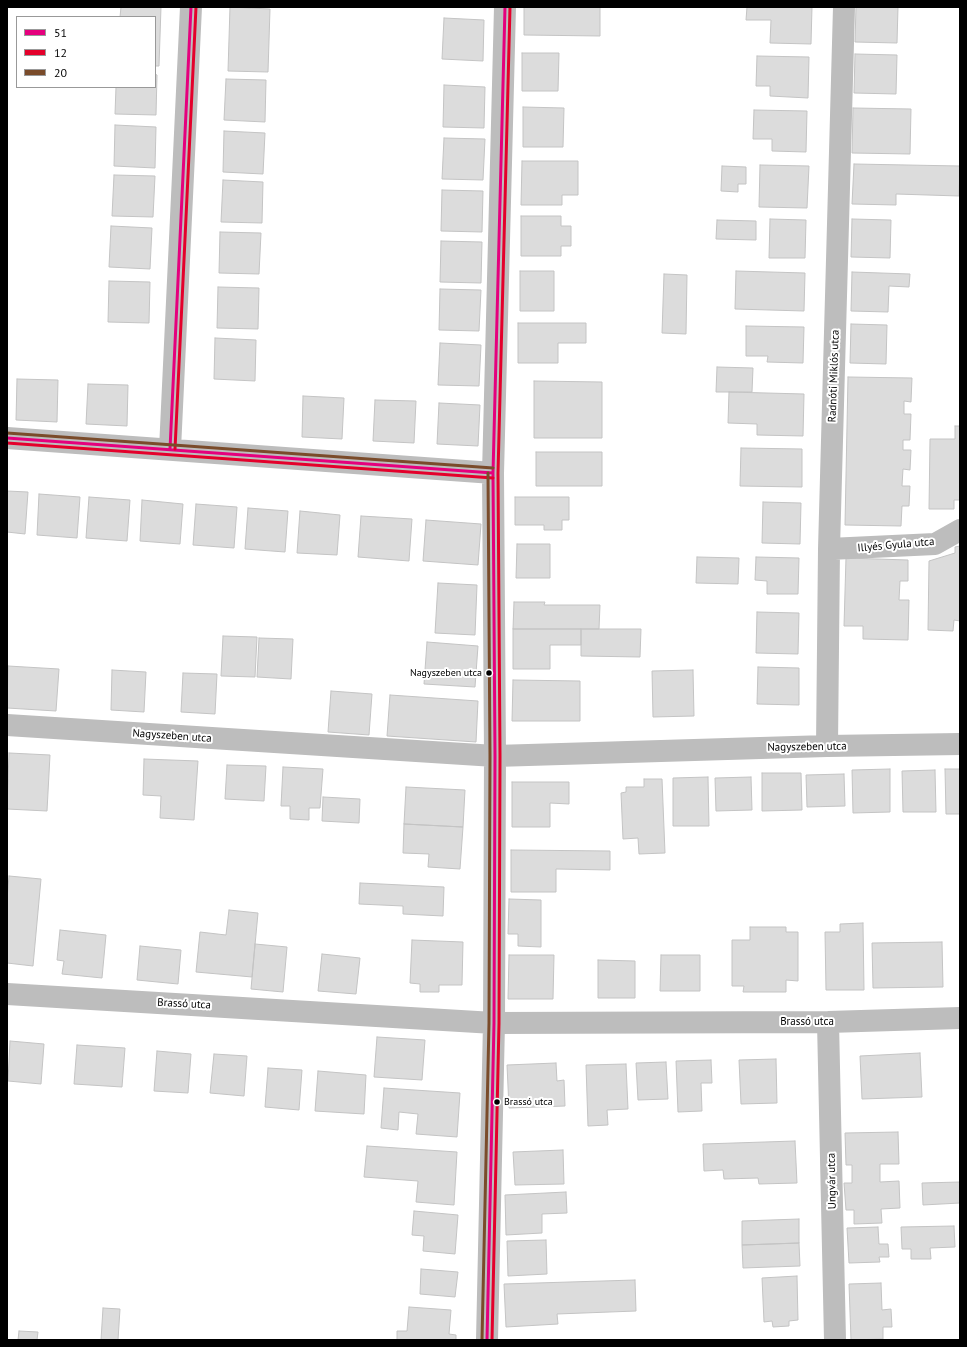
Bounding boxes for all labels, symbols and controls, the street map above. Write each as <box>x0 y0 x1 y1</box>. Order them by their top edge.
legend <box>16 16 156 88</box>
text: 51 <box>54 25 67 40</box>
text: 12 <box>54 45 67 60</box>
text: 20 <box>54 65 67 80</box>
street label: Radnóti Miklós utca <box>826 329 842 423</box>
street label: Illyés Gyula utca <box>857 535 935 555</box>
place label: Nagyszeben utca <box>410 667 482 679</box>
marker: Nagyszeben utca <box>484 668 494 678</box>
street label: Nagyszeben utca <box>132 727 212 745</box>
street label: Nagyszeben utca <box>767 740 847 754</box>
street label: Brassó utca <box>157 996 211 1012</box>
street label: Brassó utca <box>780 1015 834 1029</box>
place label: Brassó utca <box>504 1096 553 1108</box>
marker: Brassó utca <box>492 1097 502 1107</box>
street label: Ungvár utca <box>825 1153 839 1209</box>

